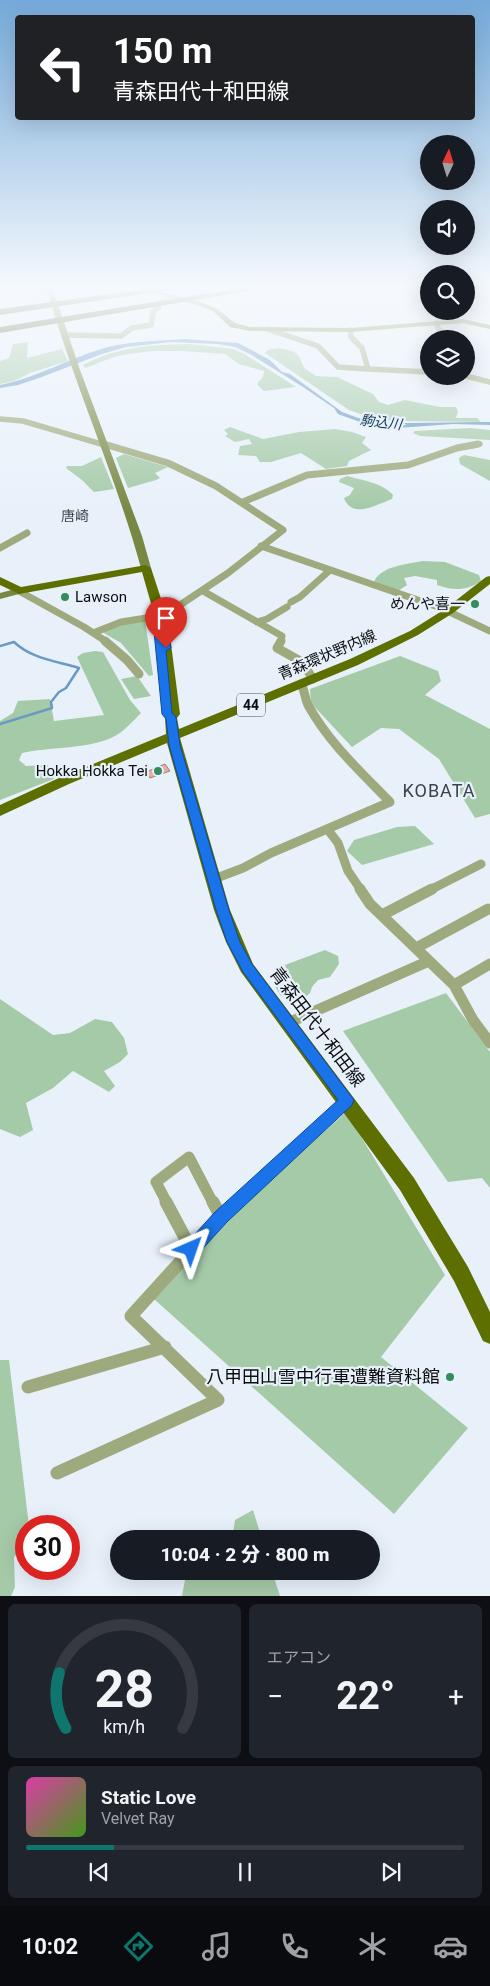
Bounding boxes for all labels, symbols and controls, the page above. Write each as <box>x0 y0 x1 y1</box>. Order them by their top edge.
text: 150 m <box>113 31 212 72</box>
icon: left <box>30 35 95 100</box>
text: 青森田代十和田線 <box>113 79 289 104</box>
north arrow <box>420 135 475 190</box>
map controls <box>420 135 475 385</box>
button: sound <box>420 200 475 255</box>
button: search <box>420 265 475 320</box>
button: layers <box>420 330 475 385</box>
water label: 駒込川 <box>359 412 405 433</box>
district label: 唐崎 <box>61 508 89 524</box>
place label: Lawson <box>75 588 127 606</box>
marker: Lawson <box>59 591 71 603</box>
place label: めんや喜一 <box>390 595 465 613</box>
pin <box>145 597 187 648</box>
marker: めんや喜一 <box>469 598 481 610</box>
icon: arrive <box>152 604 180 632</box>
street label: 青森環状野内線 <box>275 626 379 684</box>
road number: 44 <box>237 694 265 716</box>
place label: Hokka Hokka Tei <box>36 762 148 780</box>
marker: Hokka Hokka Tei <box>152 765 164 777</box>
district label: KOBATA <box>402 780 476 801</box>
street label: 青森田代十和田線 <box>266 963 369 1091</box>
position arrow <box>164 1222 216 1274</box>
place label: 八甲田山雪中行軍遭難資料館 <box>206 1366 440 1387</box>
marker: 八甲田山雪中行軍遭難資料館 <box>444 1371 456 1383</box>
speed limit sign: 30 <box>15 1515 80 1580</box>
text: 10:04 · 2 分 · 800 m <box>161 1543 329 1566</box>
text: エアコン <box>267 1648 331 1667</box>
text: 28 <box>95 1659 154 1720</box>
text: 22° <box>336 1674 395 1718</box>
text: − <box>267 1680 283 1713</box>
text: + <box>448 1680 464 1713</box>
text: km/h <box>104 1716 145 1737</box>
text: Static Love <box>101 1786 196 1809</box>
text: Velvet Ray <box>101 1809 175 1828</box>
icon: previous <box>85 1858 113 1886</box>
icon: pause <box>231 1858 259 1886</box>
icon: next <box>377 1858 405 1886</box>
icon: directions <box>121 1929 156 1964</box>
icon: music <box>199 1929 234 1964</box>
icon: phone <box>277 1929 312 1964</box>
icon: climate <box>355 1929 390 1964</box>
icon: car <box>433 1929 468 1964</box>
text: 10:02 <box>22 1934 78 1959</box>

